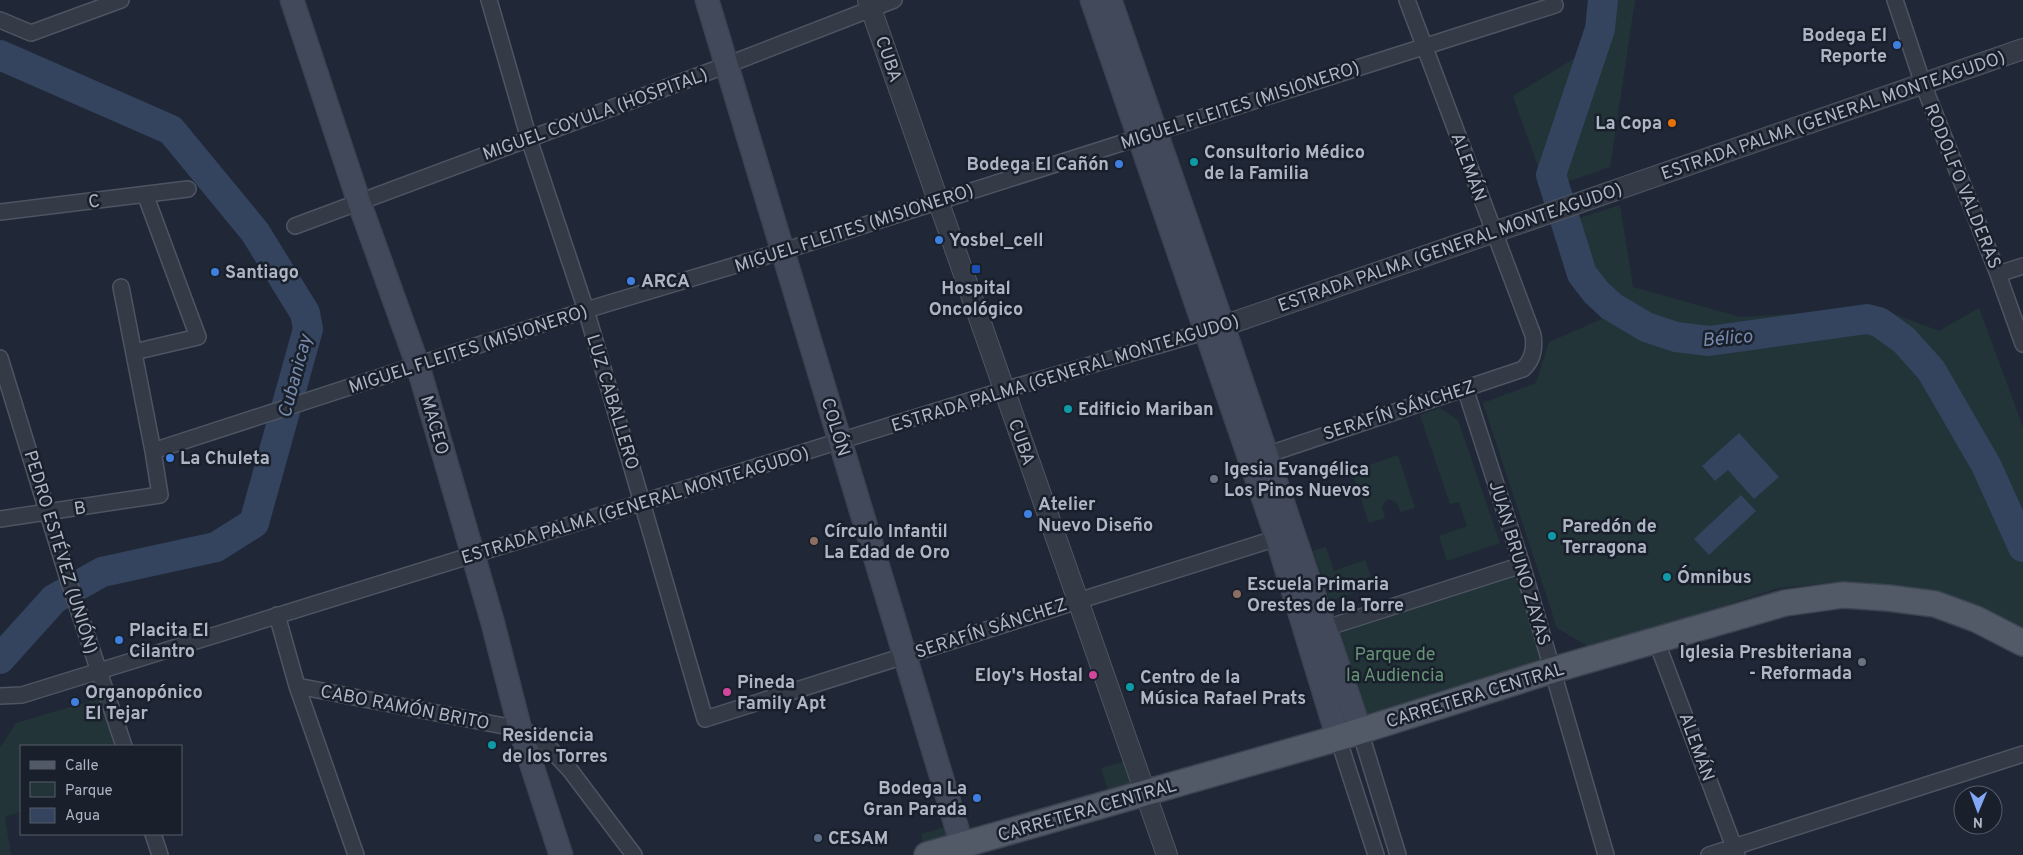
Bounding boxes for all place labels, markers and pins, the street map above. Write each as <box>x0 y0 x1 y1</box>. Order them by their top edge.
place label: Bodega El Reporte <box>1802 25 1887 69</box>
marker: Bodega El Reporte <box>1891 39 1903 51</box>
place label: La Copa <box>1595 113 1662 136</box>
marker: La Copa <box>1666 117 1678 129</box>
place label: Consultorio Médico de la Familia <box>1204 142 1365 186</box>
place label: Bodega El Cañón <box>966 154 1109 177</box>
marker: Consultorio Médico de la Familia <box>1188 156 1200 168</box>
marker: Bodega El Cañón <box>1113 158 1125 170</box>
place label: Yosbel_cell <box>949 230 1043 253</box>
marker: Yosbel_cell <box>933 234 945 246</box>
place label: Santiago <box>225 262 299 285</box>
marker: Hospital Oncológico <box>970 263 982 275</box>
marker: Santiago <box>209 266 221 278</box>
place label: ARCA <box>641 271 690 294</box>
marker: ARCA <box>625 275 637 287</box>
place label: Hospital Oncológico <box>929 278 1023 322</box>
place label: Edificio Mariban <box>1078 399 1214 422</box>
marker: Edificio Mariban <box>1062 403 1074 415</box>
place label: La Chuleta <box>180 448 270 471</box>
marker: La Chuleta <box>164 452 176 464</box>
place label: Igesia Evangélica Los Pinos Nuevos <box>1224 459 1370 503</box>
marker: Igesia Evangélica Los Pinos Nuevos <box>1208 473 1220 485</box>
place label: Atelier Nuevo Diseño <box>1038 494 1153 538</box>
marker: Atelier Nuevo Diseño <box>1022 508 1034 520</box>
place label: Paredón de Terragona <box>1562 516 1657 560</box>
place label: Círculo Infantil La Edad de Oro <box>824 521 950 565</box>
marker: Paredón de Terragona <box>1546 530 1558 542</box>
marker: Círculo Infantil La Edad de Oro <box>808 535 820 547</box>
place label: Ómnibus <box>1677 565 1752 590</box>
marker: Ómnibus <box>1661 571 1673 583</box>
place label: Escuela Primaria Orestes de la Torre <box>1247 574 1404 618</box>
marker: Escuela Primaria Orestes de la Torre <box>1231 588 1243 600</box>
place label: Placita El Cilantro <box>129 620 209 664</box>
marker: Placita El Cilantro <box>113 634 125 646</box>
place label: Iglesia Presbiteriana - Reformada <box>1680 642 1852 686</box>
marker: Iglesia Presbiteriana - Reformada <box>1856 656 1868 668</box>
place label: Eloy's Hostal <box>975 665 1083 688</box>
place label: Centro de la Música Rafael Prats <box>1140 667 1306 711</box>
marker: Eloy's Hostal <box>1087 669 1099 681</box>
place label: Pineda Family Apt <box>737 672 826 716</box>
marker: Centro de la Música Rafael Prats <box>1124 681 1136 693</box>
place label: Organopónico El Tejar <box>85 682 203 726</box>
marker: Pineda Family Apt <box>721 686 733 698</box>
marker: Organopónico El Tejar <box>69 696 81 708</box>
place label: Residencia de los Torres <box>502 725 608 769</box>
marker: Residencia de los Torres <box>486 739 498 751</box>
place label: Bodega La Gran Parada <box>863 778 967 822</box>
marker: Bodega La Gran Parada <box>971 792 983 804</box>
place label: CESAM <box>828 828 888 851</box>
marker: CESAM <box>812 832 824 844</box>

